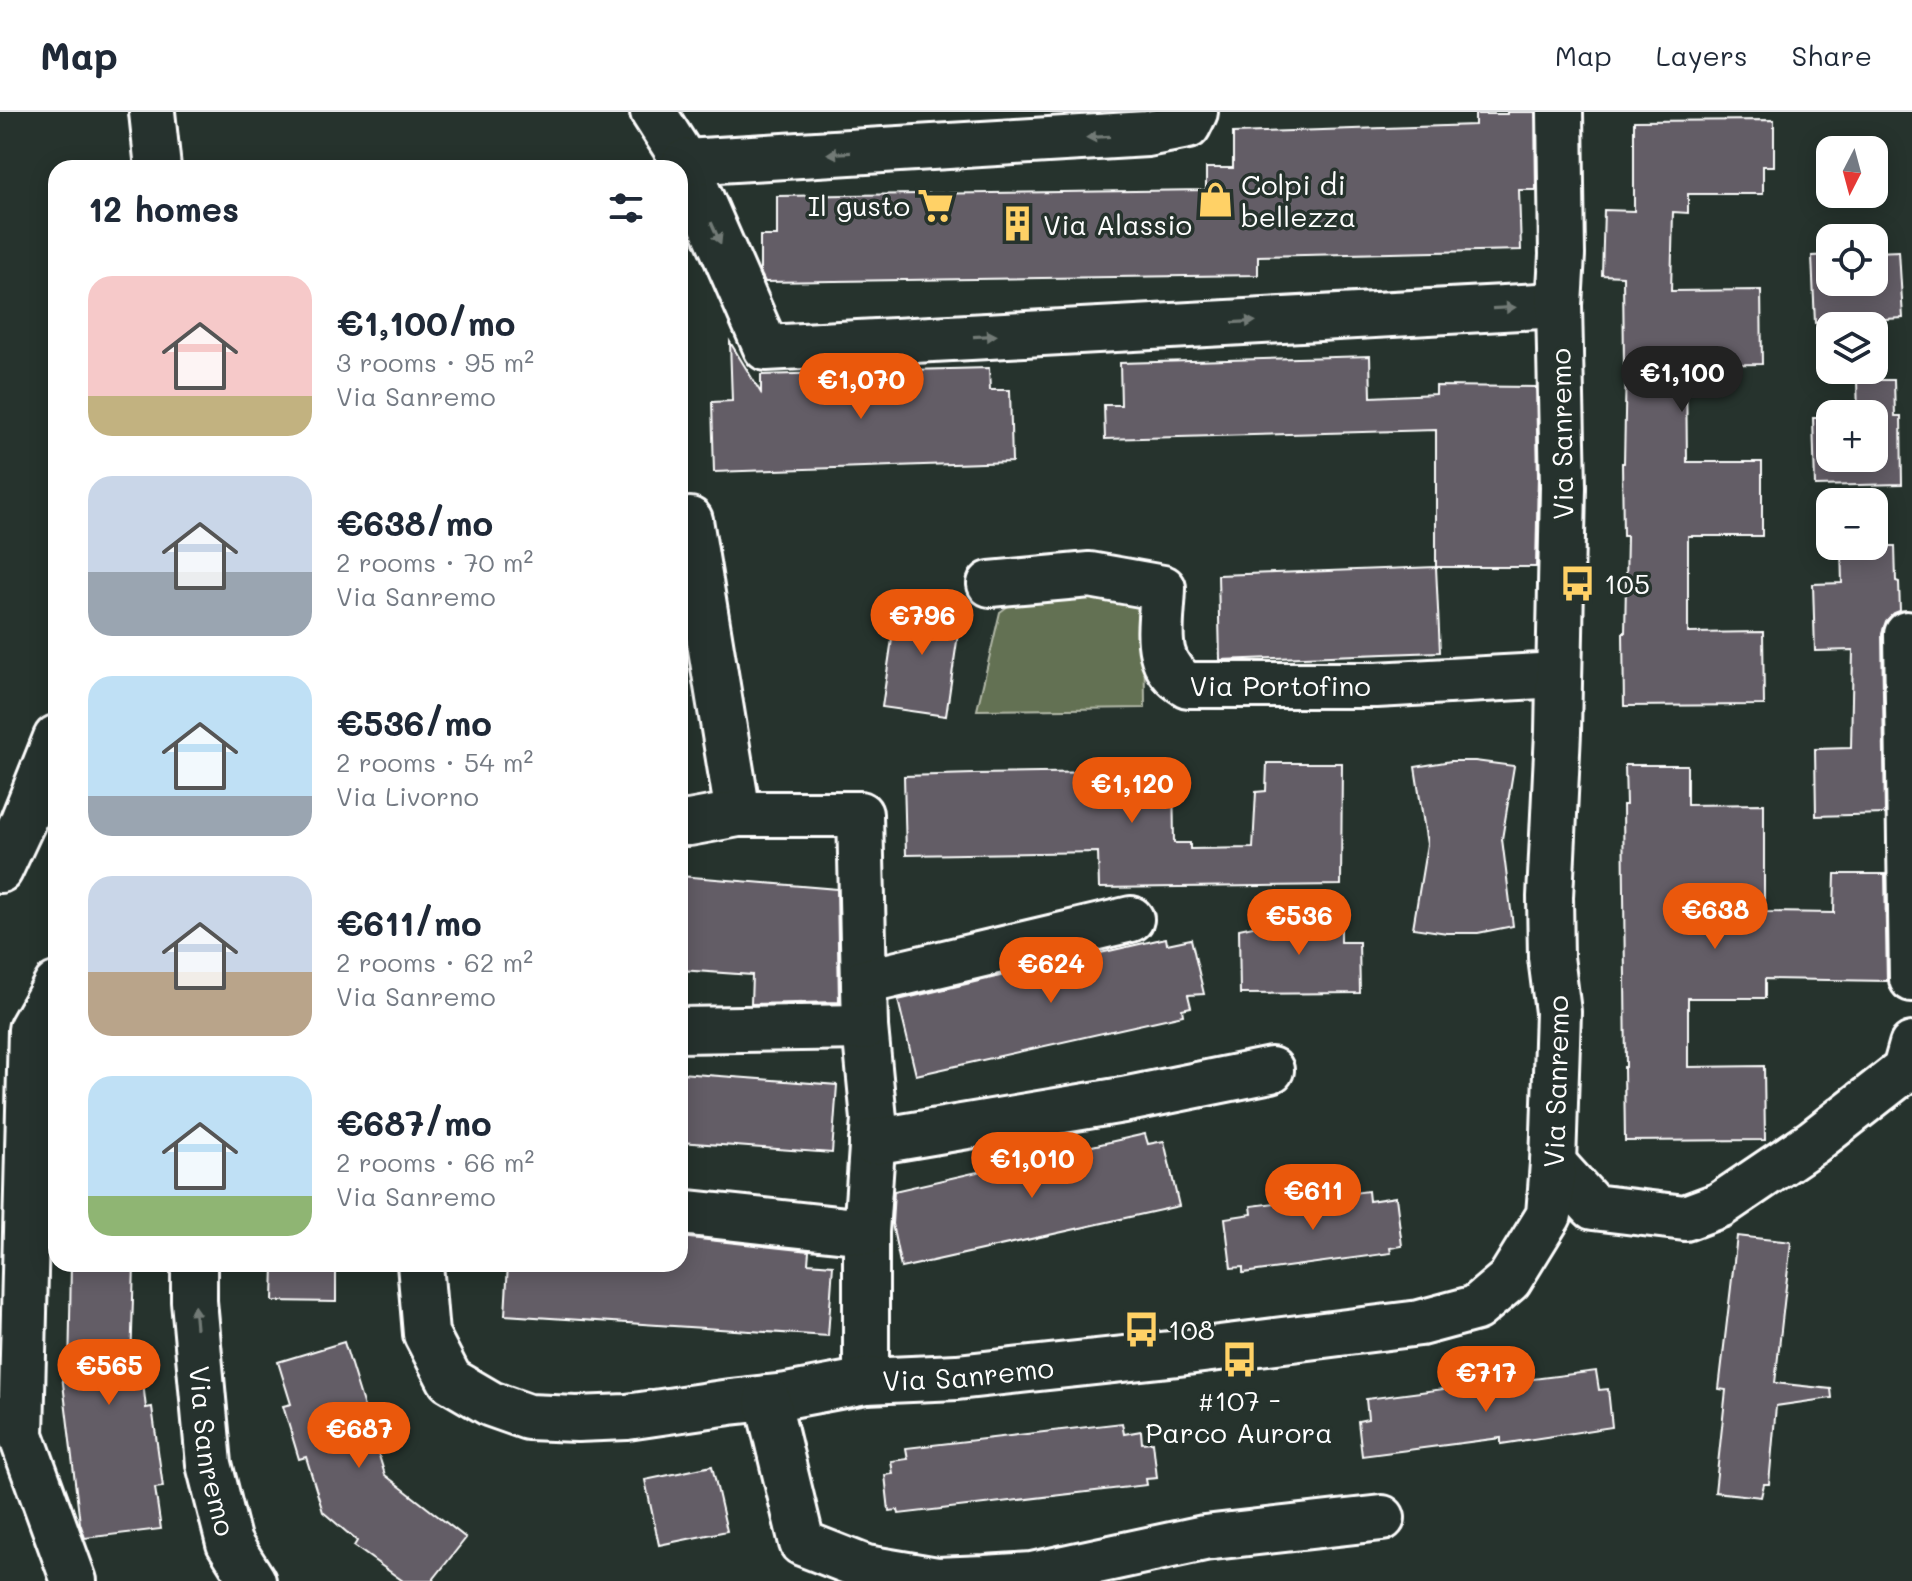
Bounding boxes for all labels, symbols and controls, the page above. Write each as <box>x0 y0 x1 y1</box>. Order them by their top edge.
text: Map <box>40 30 118 80</box>
text: Map <box>1555 37 1612 73</box>
text: Layers <box>1656 37 1748 73</box>
text: Share <box>1792 37 1872 73</box>
one-way arrow <box>1085 131 1110 144</box>
north arrow <box>1816 136 1888 208</box>
map controls <box>1816 136 1888 560</box>
one-way arrow <box>826 146 851 159</box>
place label: Colpi di bellezza <box>1241 166 1356 234</box>
shop icon: Colpi di bellezza <box>1196 181 1234 219</box>
text: 12 homes <box>88 186 239 231</box>
icon: filters <box>604 186 648 230</box>
supermarket icon: Il gusto <box>917 186 955 224</box>
place label: Il gusto <box>808 187 910 223</box>
building icon: Via Alassio <box>998 205 1036 243</box>
place label: Via Alassio <box>1043 206 1192 242</box>
one-way arrow <box>710 221 723 245</box>
button: locate <box>1816 224 1888 296</box>
text: €1,100/mo <box>336 300 515 345</box>
one-way arrow <box>1492 301 1517 314</box>
icon: home <box>152 308 248 404</box>
button: layers <box>1816 312 1888 384</box>
one-way arrow <box>1232 315 1257 328</box>
one-way arrow <box>973 329 998 342</box>
text: 3 rooms · 95 m² <box>336 345 534 379</box>
pin: €1,100 <box>1617 346 1747 414</box>
street label: Via Sanremo <box>1542 348 1580 520</box>
pin: €1,070 <box>796 353 926 421</box>
text: €1,100 <box>1639 355 1725 389</box>
text: €1,070 <box>817 362 905 396</box>
text: Via Sanremo <box>336 379 496 413</box>
button: + <box>1816 400 1888 472</box>
button: − <box>1816 488 1888 560</box>
text: €638/mo <box>336 500 493 545</box>
icon: home <box>152 508 248 604</box>
text: 2 rooms · 70 m² <box>336 545 533 579</box>
bus stop icon: 105 <box>1559 564 1597 602</box>
place label: 105 <box>1604 565 1650 601</box>
text: Via Sanremo <box>336 579 496 613</box>
pin: €796 <box>875 589 969 657</box>
text: €796 <box>889 598 955 632</box>
street label: Via Portofino <box>1189 667 1371 703</box>
text: €536/mo <box>336 700 492 745</box>
icon: home <box>152 708 248 804</box>
text: 2 rooms · 54 m² <box>336 745 533 779</box>
pin: €1,120 <box>1067 757 1197 825</box>
text: €1,120 <box>1090 766 1174 800</box>
text: Via Livorno <box>336 779 479 813</box>
pin: €638 <box>1668 883 1762 951</box>
pin: €536 <box>1252 889 1346 957</box>
text: €638 <box>1681 892 1749 926</box>
text: €536 <box>1265 898 1333 932</box>
text: €611/mo <box>336 900 482 945</box>
icon: home <box>152 908 248 1004</box>
pin: €624 <box>1004 937 1098 1005</box>
text: 2 rooms · 62 m² <box>336 945 533 979</box>
text: €624 <box>1017 946 1085 980</box>
text: Via Sanremo <box>336 979 496 1013</box>
street label: Via Sanremo <box>1535 994 1576 1168</box>
text: €687/mo <box>336 1100 492 1145</box>
icon: home <box>152 1108 248 1204</box>
pin: €1,010 <box>967 1132 1097 1200</box>
text: €1,010 <box>989 1141 1075 1175</box>
text: 2 rooms · 66 m² <box>336 1145 534 1179</box>
pin: €611 <box>1266 1164 1360 1232</box>
text: €611 <box>1283 1173 1343 1207</box>
text: Via Sanremo <box>336 1179 496 1213</box>
one-way arrow <box>189 1304 202 1329</box>
bus stop icon: 108 <box>1123 1310 1161 1348</box>
place label: 108 <box>1168 1311 1215 1347</box>
pin: €565 <box>62 1339 156 1407</box>
bus stop icon: #107 - Parco Aurora <box>1220 1341 1258 1379</box>
pin: €717 <box>1439 1346 1533 1414</box>
text: €565 <box>75 1348 143 1382</box>
street label: Via Sanremo <box>881 1349 1056 1398</box>
text: €717 <box>1455 1355 1517 1389</box>
street label: Via Sanremo <box>182 1364 244 1540</box>
place label: #107 - Parco Aurora <box>1145 1382 1333 1450</box>
pin: €687 <box>312 1402 406 1470</box>
text: €687 <box>325 1411 393 1445</box>

